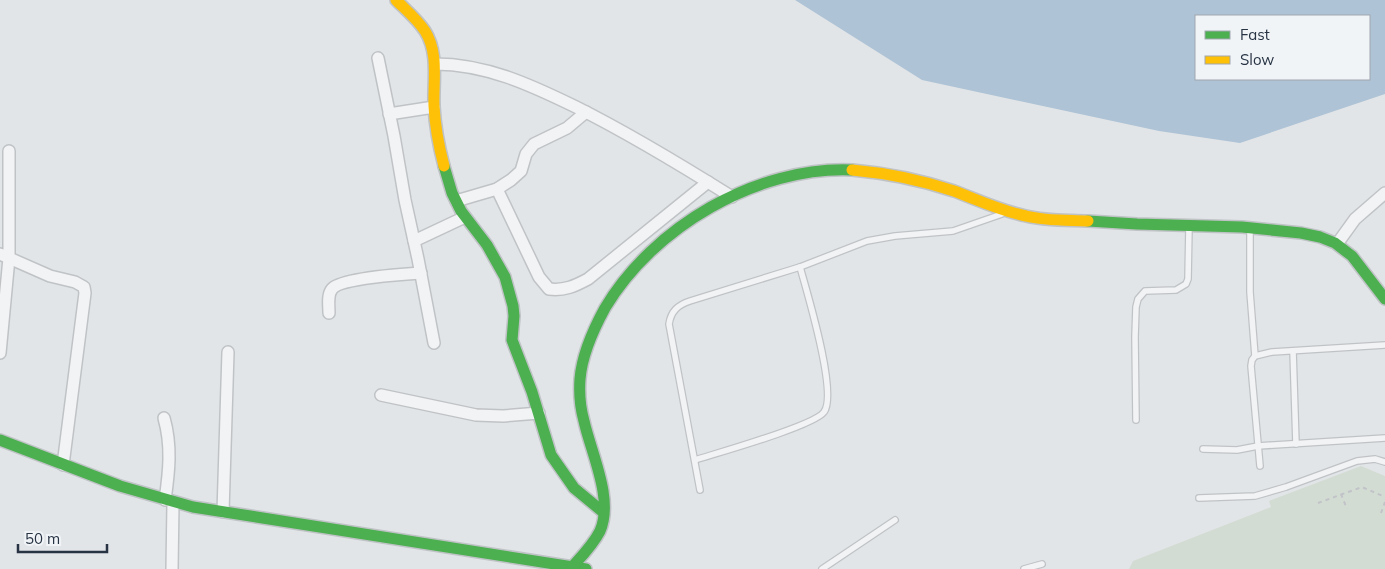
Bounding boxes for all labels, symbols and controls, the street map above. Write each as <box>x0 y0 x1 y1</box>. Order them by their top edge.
legend <box>1195 15 1370 80</box>
text: Fast <box>1240 25 1270 44</box>
text: Slow <box>1240 50 1274 69</box>
scale bar <box>18 522 106 554</box>
text: 50 m <box>25 529 60 548</box>

